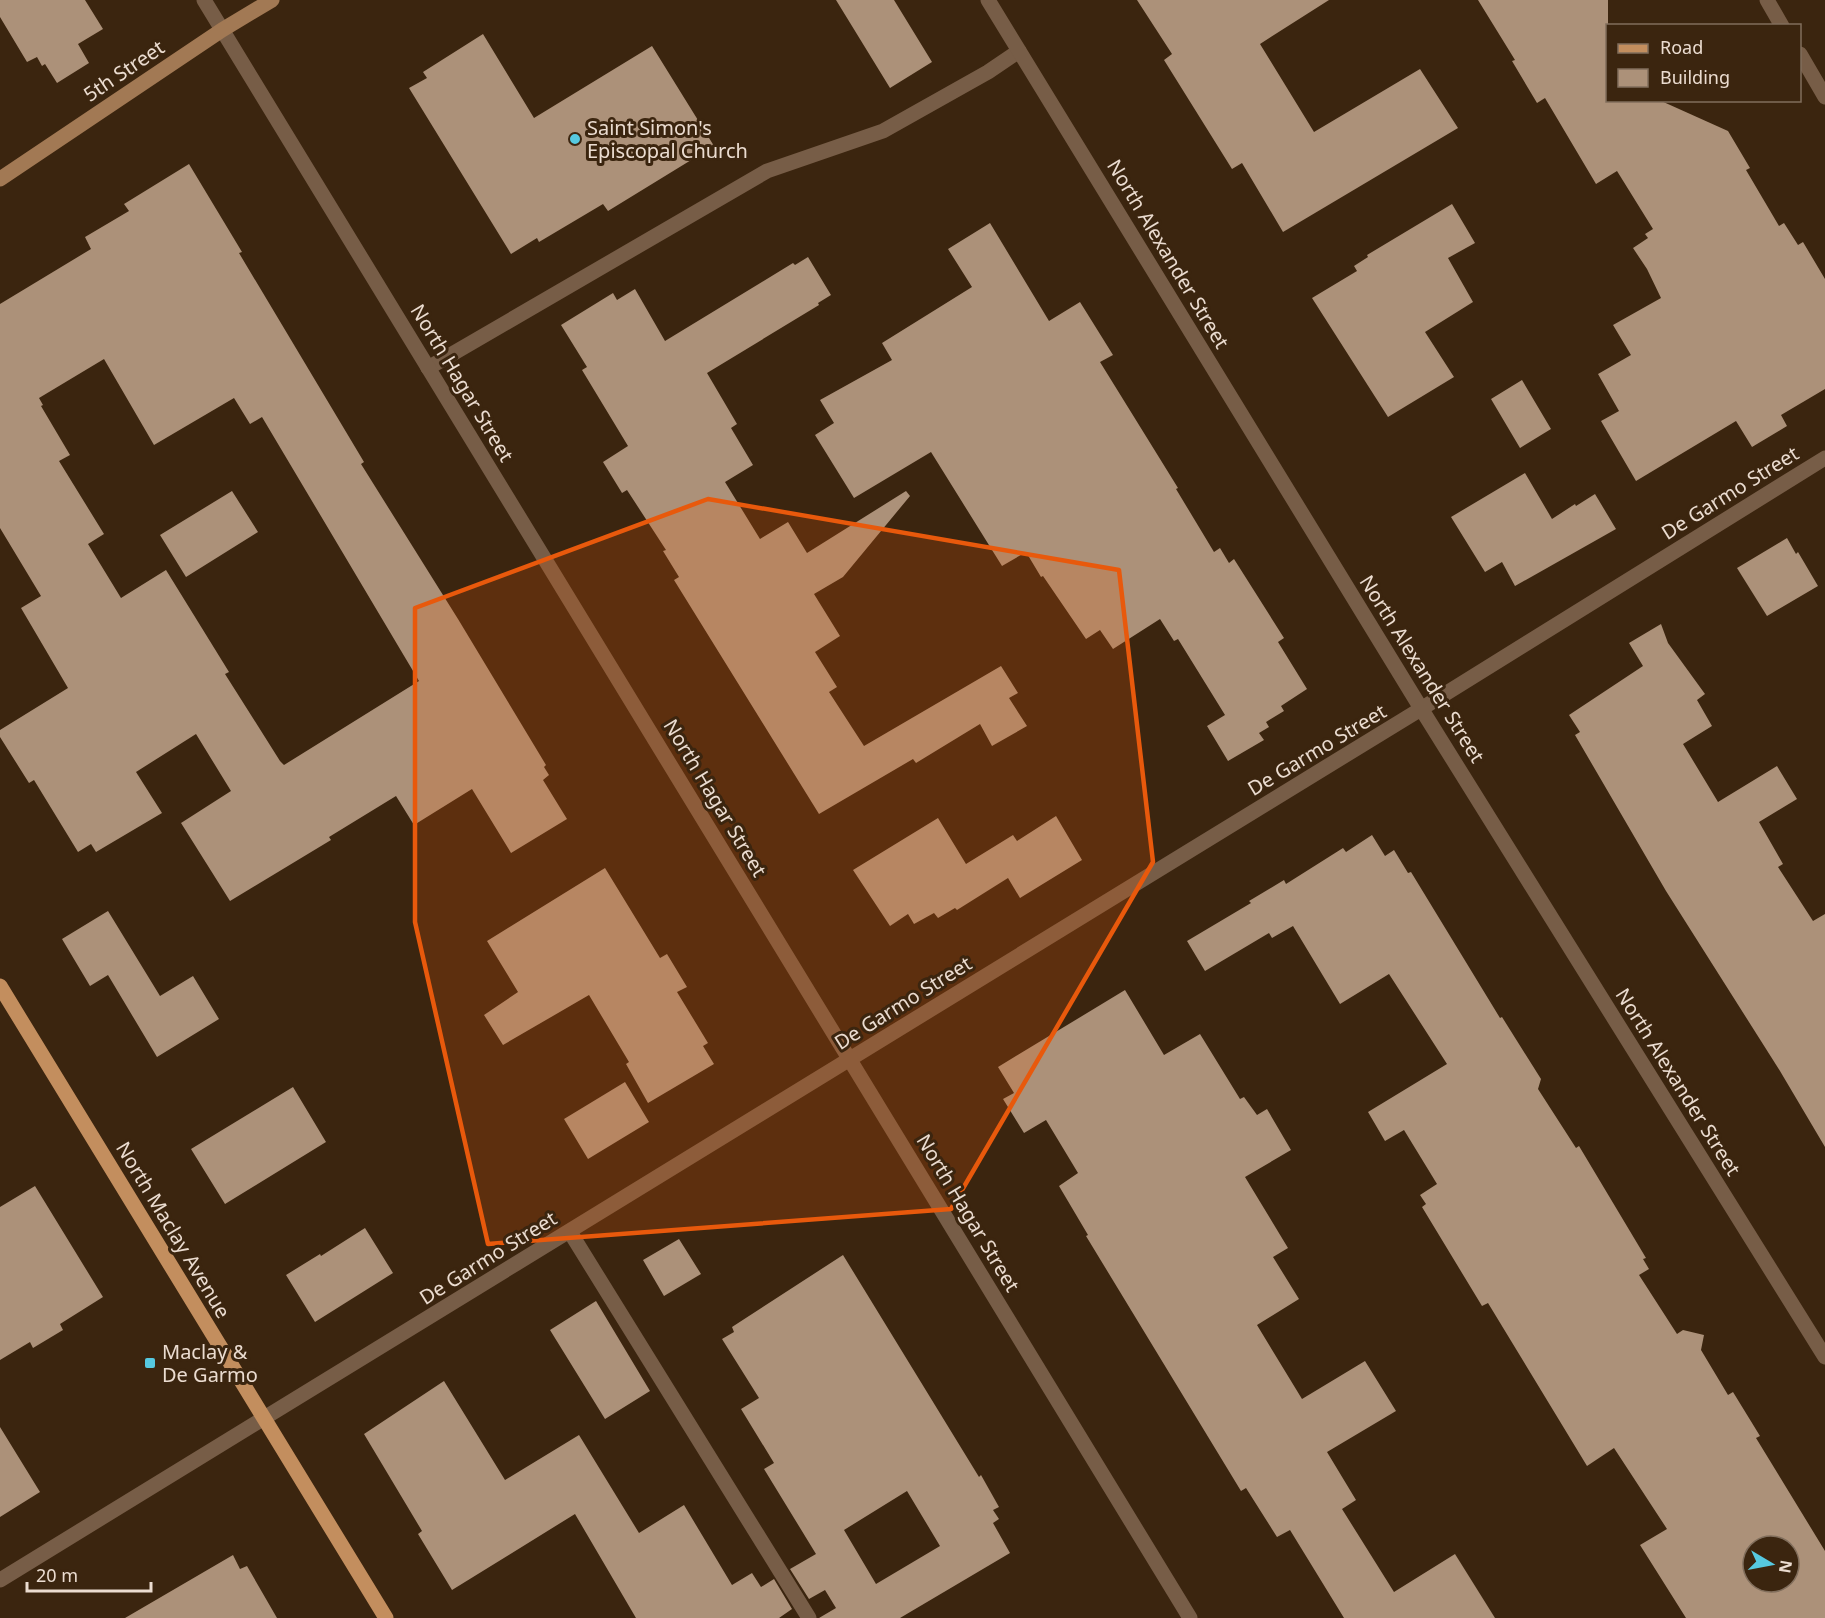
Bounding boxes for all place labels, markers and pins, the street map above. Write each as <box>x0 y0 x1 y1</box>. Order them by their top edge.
place label: Saint Simon's Episcopal Church <box>587 114 748 164</box>
marker: Saint Simon's Episcopal Church <box>568 132 582 146</box>
place label: Maclay & De Garmo <box>162 1338 258 1388</box>
marker: Maclay & De Garmo <box>143 1356 157 1370</box>

